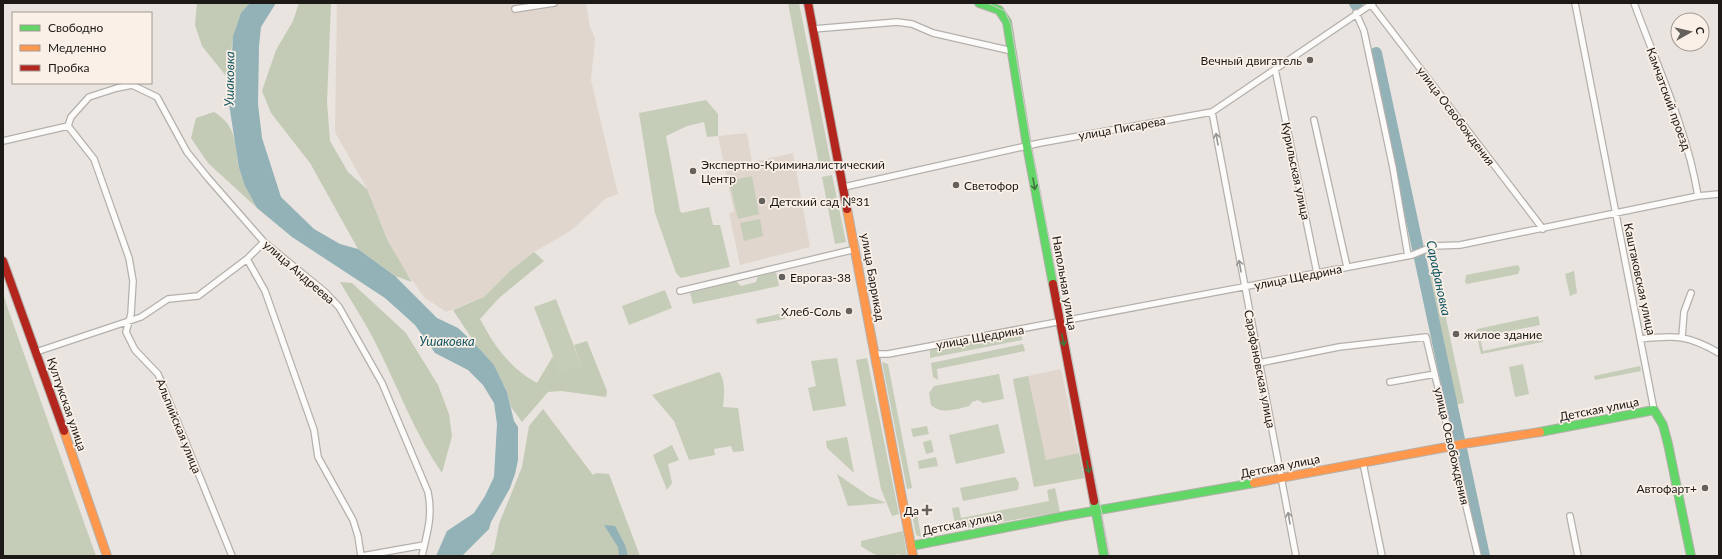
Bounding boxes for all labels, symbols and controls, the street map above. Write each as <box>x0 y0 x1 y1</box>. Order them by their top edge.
legend <box>12 12 152 84</box>
north arrow <box>1670 12 1710 52</box>
text: Свободно <box>48 20 104 35</box>
text: С <box>1693 26 1707 36</box>
text: Медленно <box>48 40 107 55</box>
street label: Камчатский проезд <box>1643 46 1695 153</box>
water label: Ушаковка <box>221 51 237 107</box>
place label: Вечный двигатель <box>1201 53 1302 68</box>
marker: Вечный двигатель <box>1305 55 1315 65</box>
text: Пробка <box>48 60 89 75</box>
street label: улица Освобождения <box>1414 64 1498 169</box>
street label: улица Писарева <box>1077 113 1167 143</box>
street label: Курильская улица <box>1278 121 1314 221</box>
one-way arrow <box>1212 132 1220 145</box>
place label: Экспертно-Криминалистический Центр <box>701 157 885 186</box>
marker: Экспертно-Криминалистический Центр <box>688 166 698 176</box>
place label: Светофор <box>964 178 1019 193</box>
one-way arrow <box>1031 178 1039 191</box>
marker: Светофор <box>951 180 961 190</box>
place label: Детский сад №31 <box>770 194 870 209</box>
marker: Детский сад №31 <box>757 196 767 206</box>
street label: Каштаковская улица <box>1621 222 1659 336</box>
street label: улица Баррикад <box>858 232 888 323</box>
street label: Напольная улица <box>1049 235 1081 331</box>
street label: улица Андреева <box>260 237 338 307</box>
water label: Сарафановка <box>1423 239 1455 318</box>
one-way arrow <box>1236 260 1244 273</box>
street label: улица Щедрина <box>1253 261 1343 293</box>
place label: Еврогаз-38 <box>790 270 851 285</box>
marker: Еврогаз-38 <box>777 272 787 282</box>
place label: Хлеб-Соль <box>781 304 841 319</box>
marker: Хлеб-Соль <box>844 306 854 316</box>
street label: Сарафановская улица <box>1241 309 1279 429</box>
street label: улица Щедрина <box>935 322 1025 352</box>
place label: жилое здание <box>1464 327 1542 342</box>
marker: жилое здание <box>1451 329 1461 339</box>
water label: Ушаковка <box>419 333 475 349</box>
one-way arrow <box>1059 333 1067 346</box>
street label: Култукская улица <box>44 355 90 453</box>
street label: Альпийская улица <box>153 376 205 476</box>
street label: улица Освобождения <box>1431 386 1473 506</box>
street label: Детская улица <box>1558 394 1640 424</box>
street label: Детская улица <box>1239 451 1321 481</box>
one-way arrow <box>1084 460 1092 473</box>
place label: Автофарт+ <box>1636 481 1697 496</box>
marker: Автофарт+ <box>1700 483 1710 493</box>
place label: Да <box>904 503 919 518</box>
marker: Да <box>922 505 932 515</box>
street label: Детская улица <box>921 508 1003 538</box>
one-way arrow <box>1285 511 1293 524</box>

